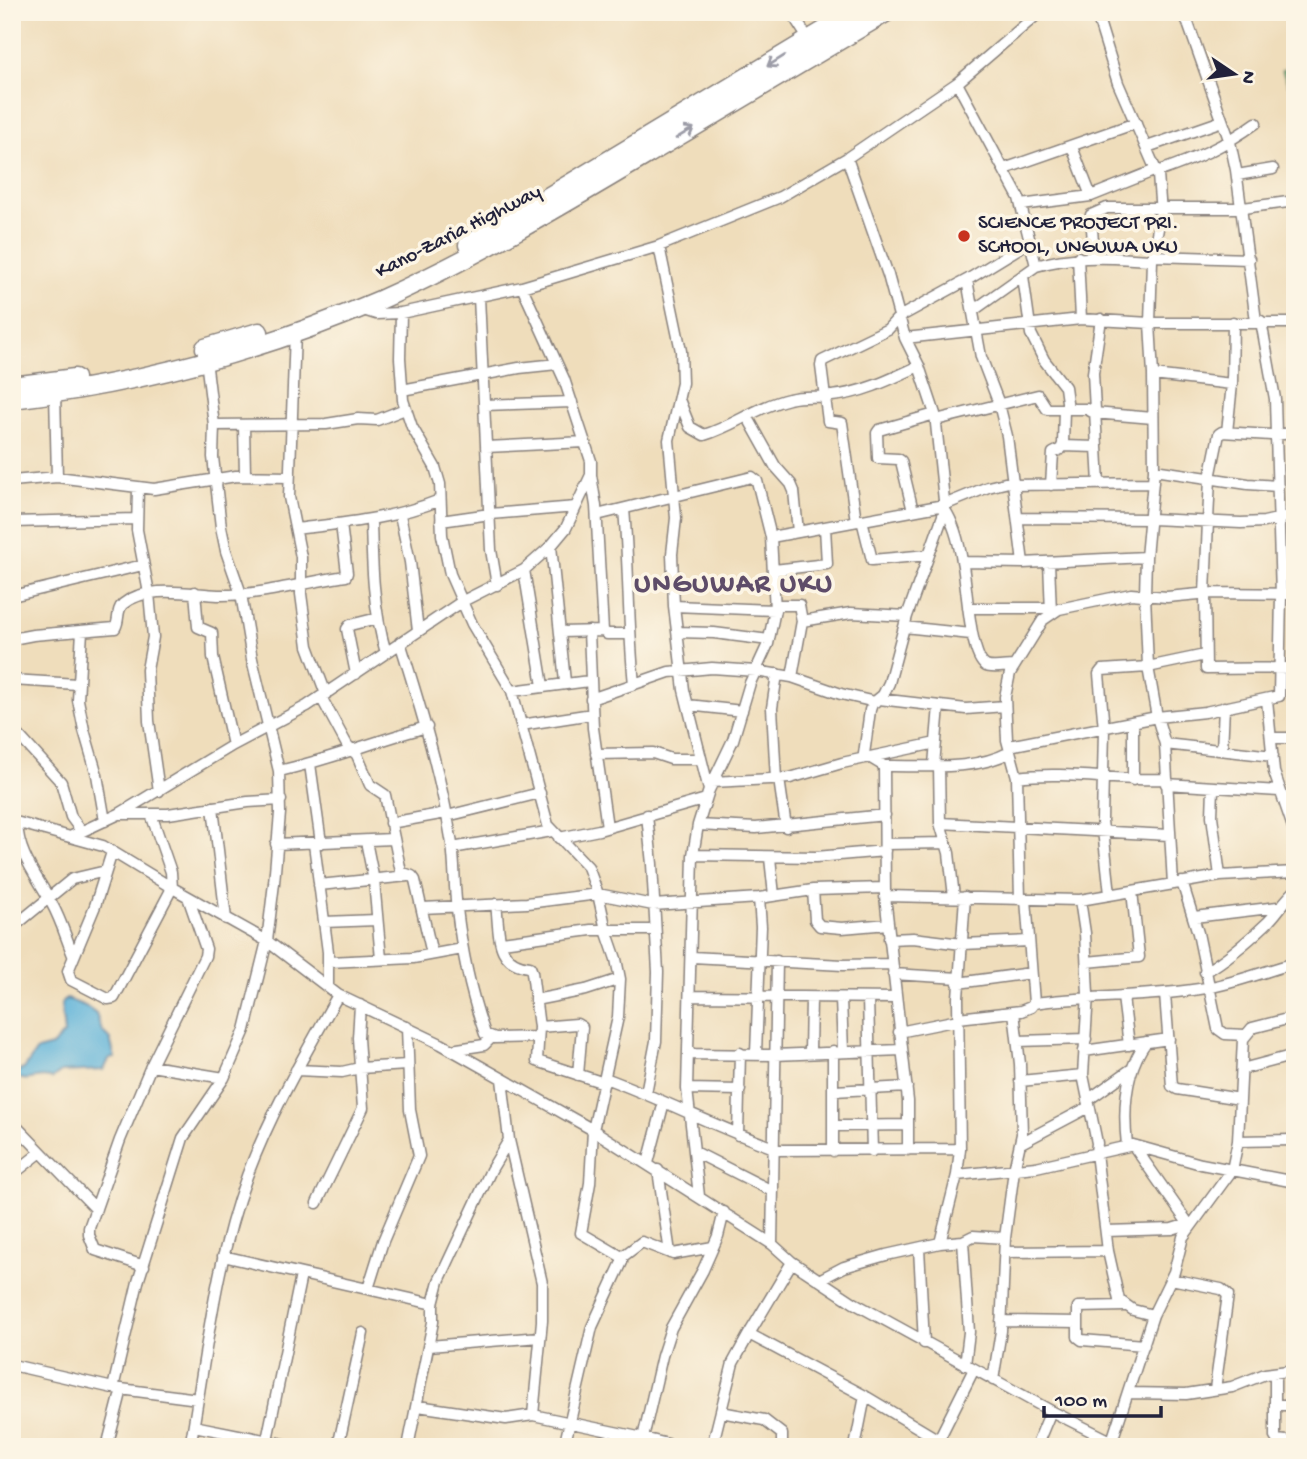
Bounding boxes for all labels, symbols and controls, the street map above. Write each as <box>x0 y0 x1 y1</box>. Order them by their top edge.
north arrow <box>1198 38 1268 108</box>
one-way arrow <box>767 54 787 68</box>
text: N <box>1235 68 1260 86</box>
one-way arrow <box>674 125 694 139</box>
street label: Kano-Zaria Highway <box>372 180 546 286</box>
place label: SCIENCE PROJECT PRI. SCHOOL, UNGUWA UKU <box>978 212 1179 261</box>
marker: SCIENCE PROJECT PRI. SCHOOL, UNGUWA UKU <box>956 228 972 244</box>
district label: UNGUWAR UKU <box>634 569 834 602</box>
scale bar <box>1044 1375 1162 1419</box>
text: 100 m <box>1054 1390 1107 1415</box>

